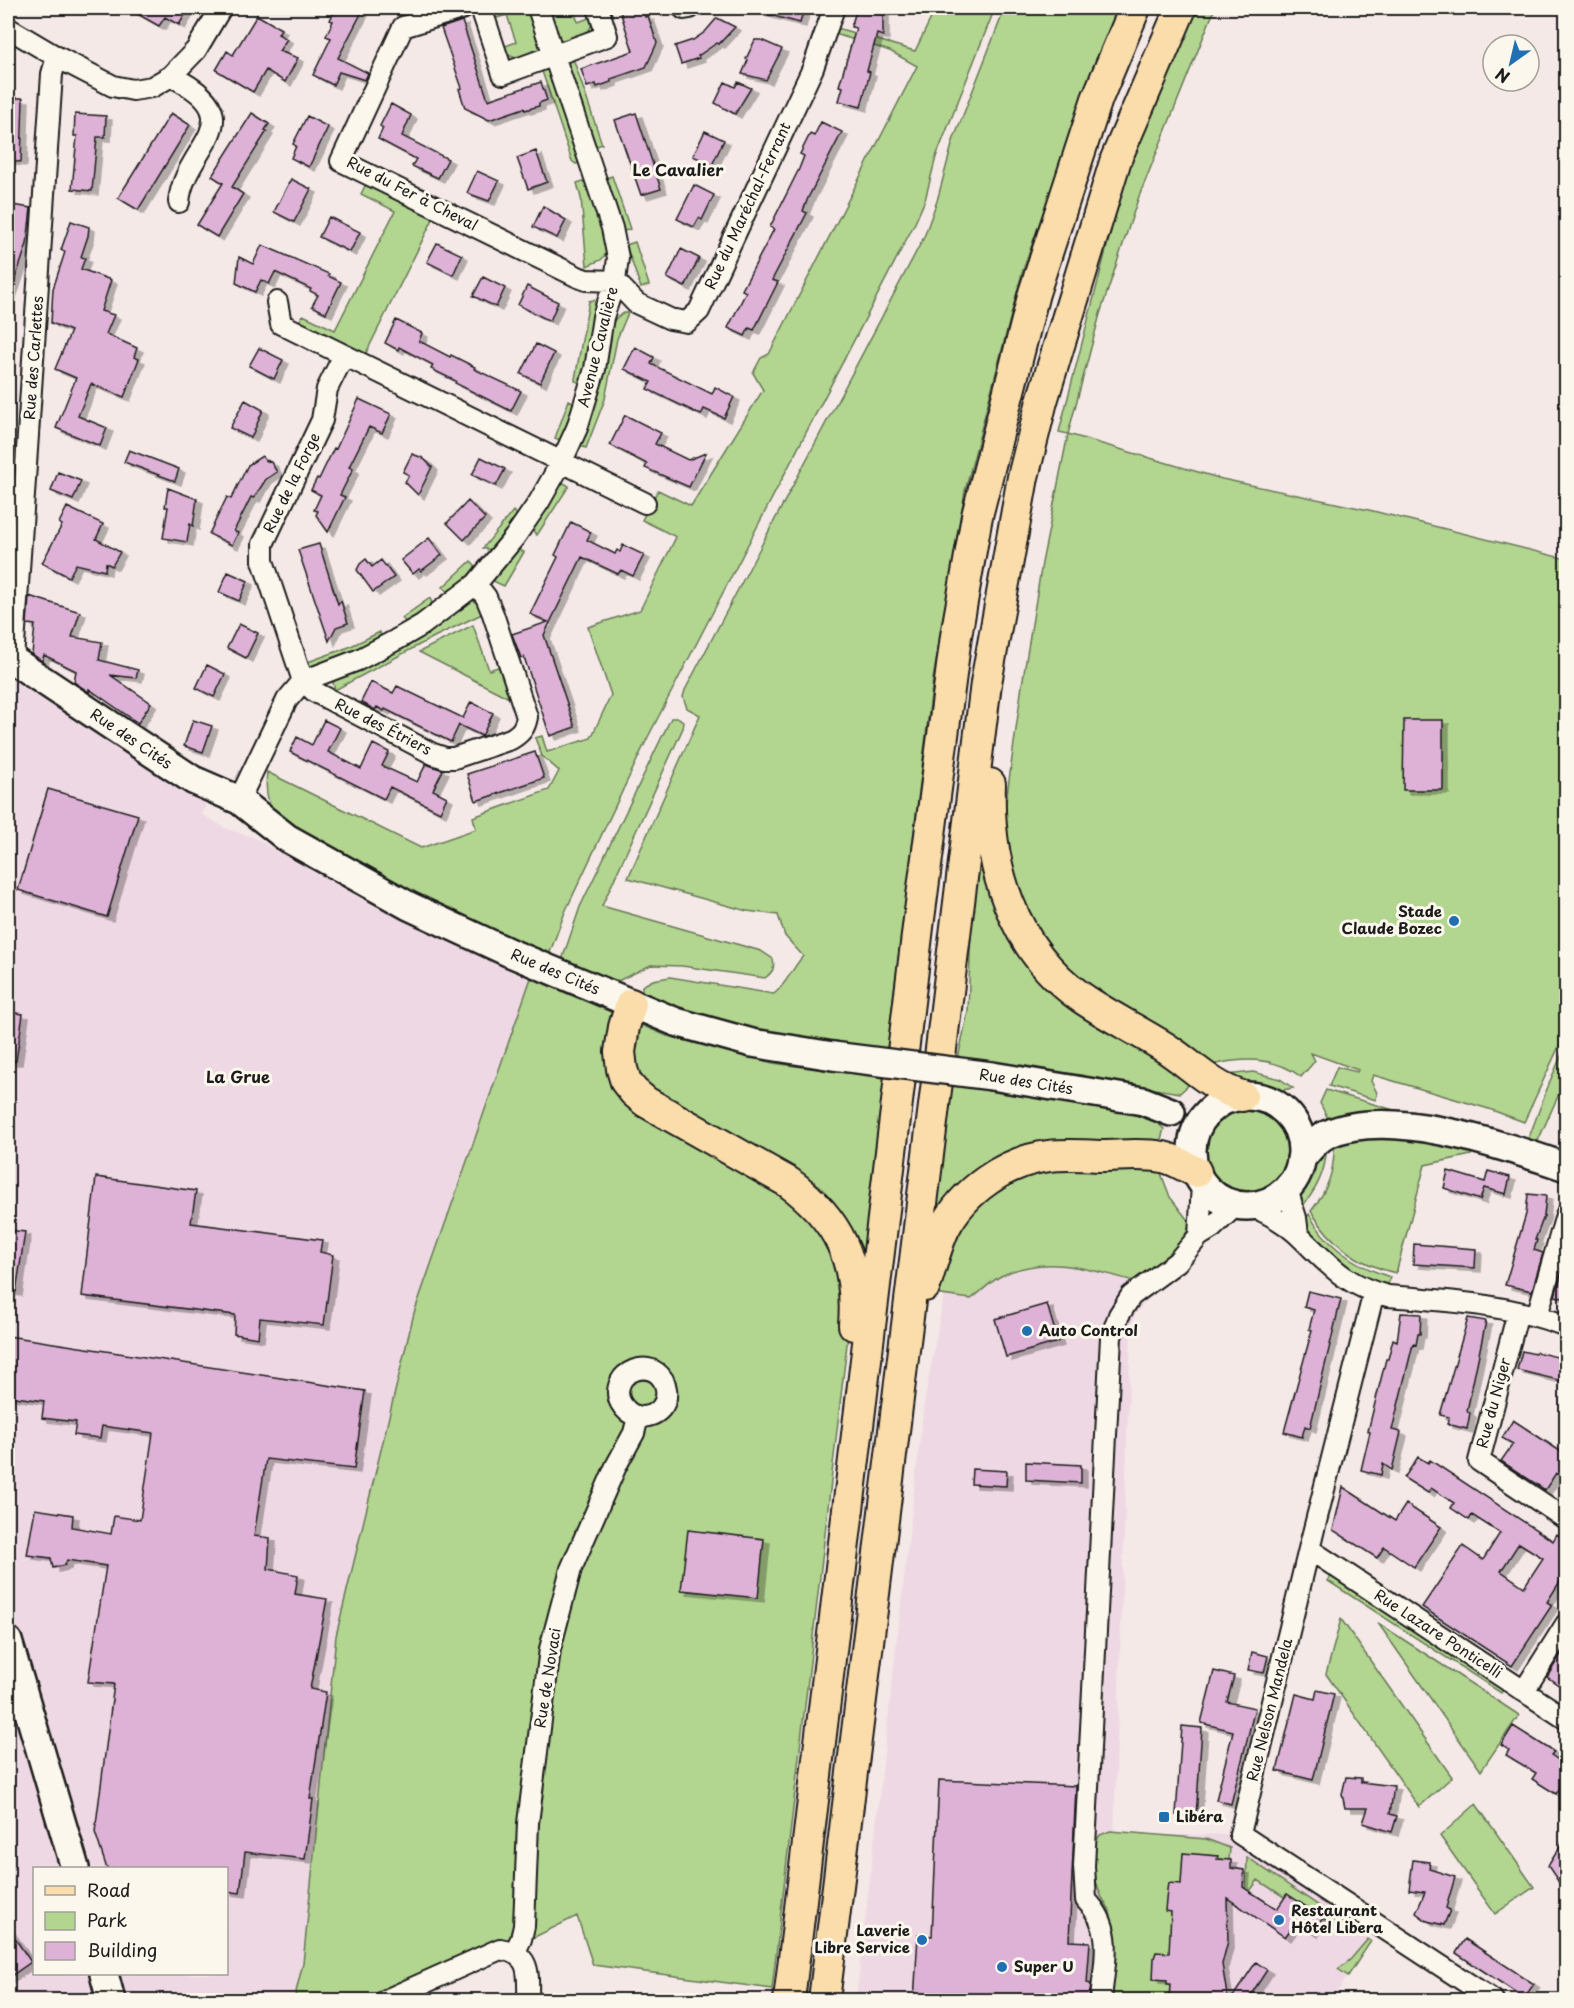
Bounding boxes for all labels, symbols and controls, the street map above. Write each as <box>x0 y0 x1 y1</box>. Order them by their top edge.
north arrow <box>1481 33 1541 93</box>
text: N <box>1490 63 1514 90</box>
street label: Rue du Maréchal-Ferrant <box>698 118 796 293</box>
street label: Rue du Fer à Cheval <box>343 150 482 236</box>
district label: Le Cavalier <box>633 157 724 181</box>
street label: Avenue Cavalière <box>570 284 623 409</box>
street label: Rue des Carlettes <box>17 295 48 421</box>
street label: Rue de la Forge <box>256 428 325 536</box>
street label: Rue des Étriers <box>331 691 436 760</box>
street label: Rue des Cités <box>86 702 177 774</box>
place label: Stade Claude Bozec <box>1342 899 1442 939</box>
marker: Stade Claude Bozec <box>1447 914 1461 928</box>
street label: Rue des Cités <box>508 942 604 1000</box>
street label: Rue des Cités <box>978 1062 1075 1099</box>
district label: La Grue <box>206 1064 270 1088</box>
place label: Auto Control <box>1039 1318 1138 1341</box>
marker: Auto Control <box>1020 1324 1034 1338</box>
street label: Rue du Niger <box>1469 1355 1516 1450</box>
street label: Rue Lazare Ponticelli <box>1370 1583 1507 1683</box>
street label: Rue de Novaci <box>527 1626 566 1730</box>
street label: Rue Nelson Mandela <box>1240 1635 1298 1784</box>
place label: Libéra <box>1176 1804 1224 1827</box>
marker: Libéra <box>1157 1810 1171 1824</box>
legend <box>33 1867 228 1975</box>
text: Road <box>87 1876 131 1903</box>
place label: Restaurant Hôtel Libera <box>1291 1898 1384 1938</box>
text: Park <box>87 1906 127 1933</box>
marker: Restaurant Hôtel Libera <box>1272 1913 1286 1927</box>
place label: Laverie Libre Service <box>815 1918 910 1958</box>
marker: Laverie Libre Service <box>915 1933 929 1947</box>
text: Building <box>87 1936 157 1963</box>
place label: Super U <box>1014 1954 1074 1977</box>
marker: Super U <box>995 1960 1009 1974</box>

